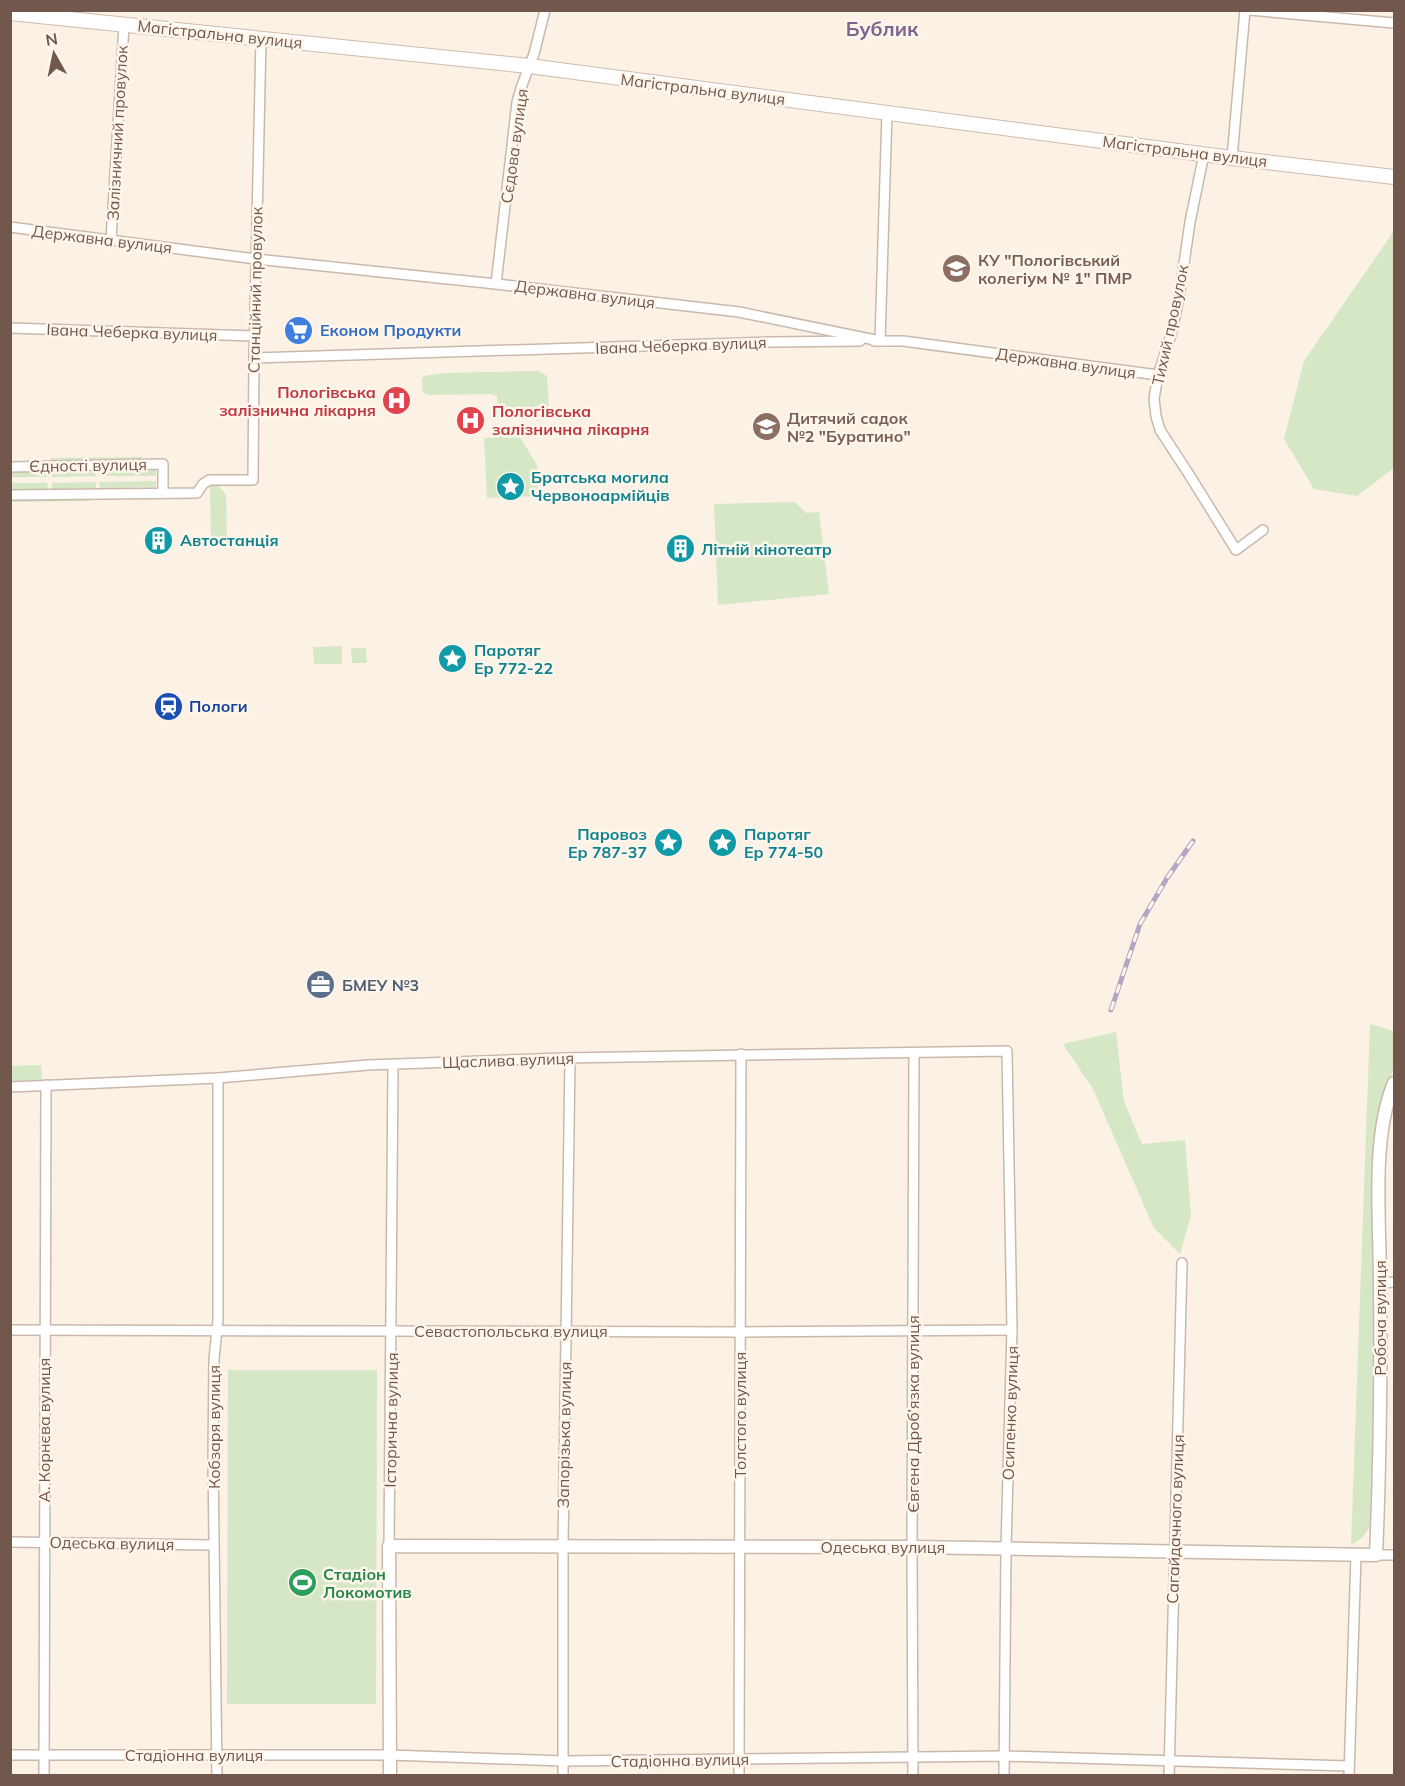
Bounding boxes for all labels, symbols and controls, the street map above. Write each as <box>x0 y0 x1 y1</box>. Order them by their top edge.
street label: Магістральна вулиця <box>137 15 303 53</box>
district label: Бублик <box>846 16 919 41</box>
north arrow <box>24 24 84 84</box>
text: N <box>44 28 59 50</box>
street label: Залізничний провулок <box>102 44 132 221</box>
street label: Магістральна вулиця <box>620 69 786 109</box>
street label: Сєдова вулиця <box>496 87 532 205</box>
street label: Магістральна вулиця <box>1102 131 1268 171</box>
street label: Станційний провулок <box>244 206 266 373</box>
street label: Державна вулиця <box>31 220 173 258</box>
place label: КУ "Пологівський колегіум № 1" ПМР <box>978 250 1132 288</box>
school or university icon: КУ "Пологівський колегіум № 1" ПМР <box>941 253 973 285</box>
street label: Тихий провулок <box>1147 262 1193 387</box>
street label: Державна вулиця <box>514 275 656 313</box>
supermarket icon: Економ Продукти <box>283 314 315 346</box>
street label: Івана Чеберка вулиця <box>46 319 218 345</box>
place label: Економ Продукти <box>320 320 461 340</box>
street label: Івана Чеберка вулиця <box>595 332 767 358</box>
street label: Державна вулиця <box>995 343 1137 383</box>
place label: Пологiвська залiзнична лiкарня <box>219 382 376 420</box>
hospital icon: Пологiвська залiзнична лiкарня <box>381 385 413 417</box>
place label: Пологівська залізнична лікарня <box>492 401 649 439</box>
hospital icon: Пологівська залізнична лікарня <box>455 404 487 436</box>
place label: Дитячий садок №2 "Буратино" <box>787 408 911 446</box>
school or university icon: Дитячий садок №2 "Буратино" <box>750 411 782 443</box>
street label: Єдності вулиця <box>29 454 147 476</box>
place label: Братська могила Червоноармійців <box>531 467 670 505</box>
place icon: Братська могила Червоноармійців <box>494 470 526 502</box>
building icon: Автостанція <box>143 524 175 556</box>
place label: Автостанція <box>180 530 279 550</box>
building icon: Літній кінотеатр <box>664 533 696 565</box>
place label: Літній кінотеатр <box>701 539 832 559</box>
place label: Паротяг Ер 772-22 <box>474 640 553 678</box>
place icon: Паротяг Ер 772-22 <box>437 643 469 675</box>
station icon: Пологи <box>152 690 184 722</box>
place label: Пологи <box>189 696 248 716</box>
place label: Паровоз Ер 787-37 <box>568 824 647 862</box>
place label: Паротяг Ер 774-50 <box>744 824 823 862</box>
place icon: Паровоз Ер 787-37 <box>652 827 684 859</box>
place icon: Паротяг Ер 774-50 <box>707 827 739 859</box>
office icon: БМЕУ №3 <box>305 969 337 1001</box>
place label: БМЕУ №3 <box>342 975 419 995</box>
street label: Щаслива вулиця <box>442 1048 574 1072</box>
street label: Робоча вулиця <box>1370 1260 1390 1376</box>
street label: Євгена Дроб’язка вулиця <box>903 1315 923 1513</box>
street label: Севастопольська вулиця <box>414 1321 608 1341</box>
street label: Осипенко вулиця <box>998 1345 1022 1481</box>
street label: Історична вулиця <box>380 1352 402 1488</box>
street label: Толстого вулиця <box>730 1352 750 1478</box>
street label: А. Корнєва вулиця <box>34 1358 54 1502</box>
street label: Запорізька вулиця <box>553 1361 575 1509</box>
street label: Кобзаря вулиця <box>204 1365 224 1489</box>
street label: Сагайдачного вулиця <box>1162 1434 1188 1604</box>
street label: Одеська вулиця <box>49 1532 175 1554</box>
street label: Одеська вулиця <box>821 1537 945 1557</box>
place label: Стадіон Локомотив <box>323 1564 412 1602</box>
sports icon: Стадіон Локомотив <box>286 1567 318 1599</box>
street label: Стадіонна вулиця <box>125 1745 263 1765</box>
street label: Стадіонна вулиця <box>611 1749 749 1771</box>

